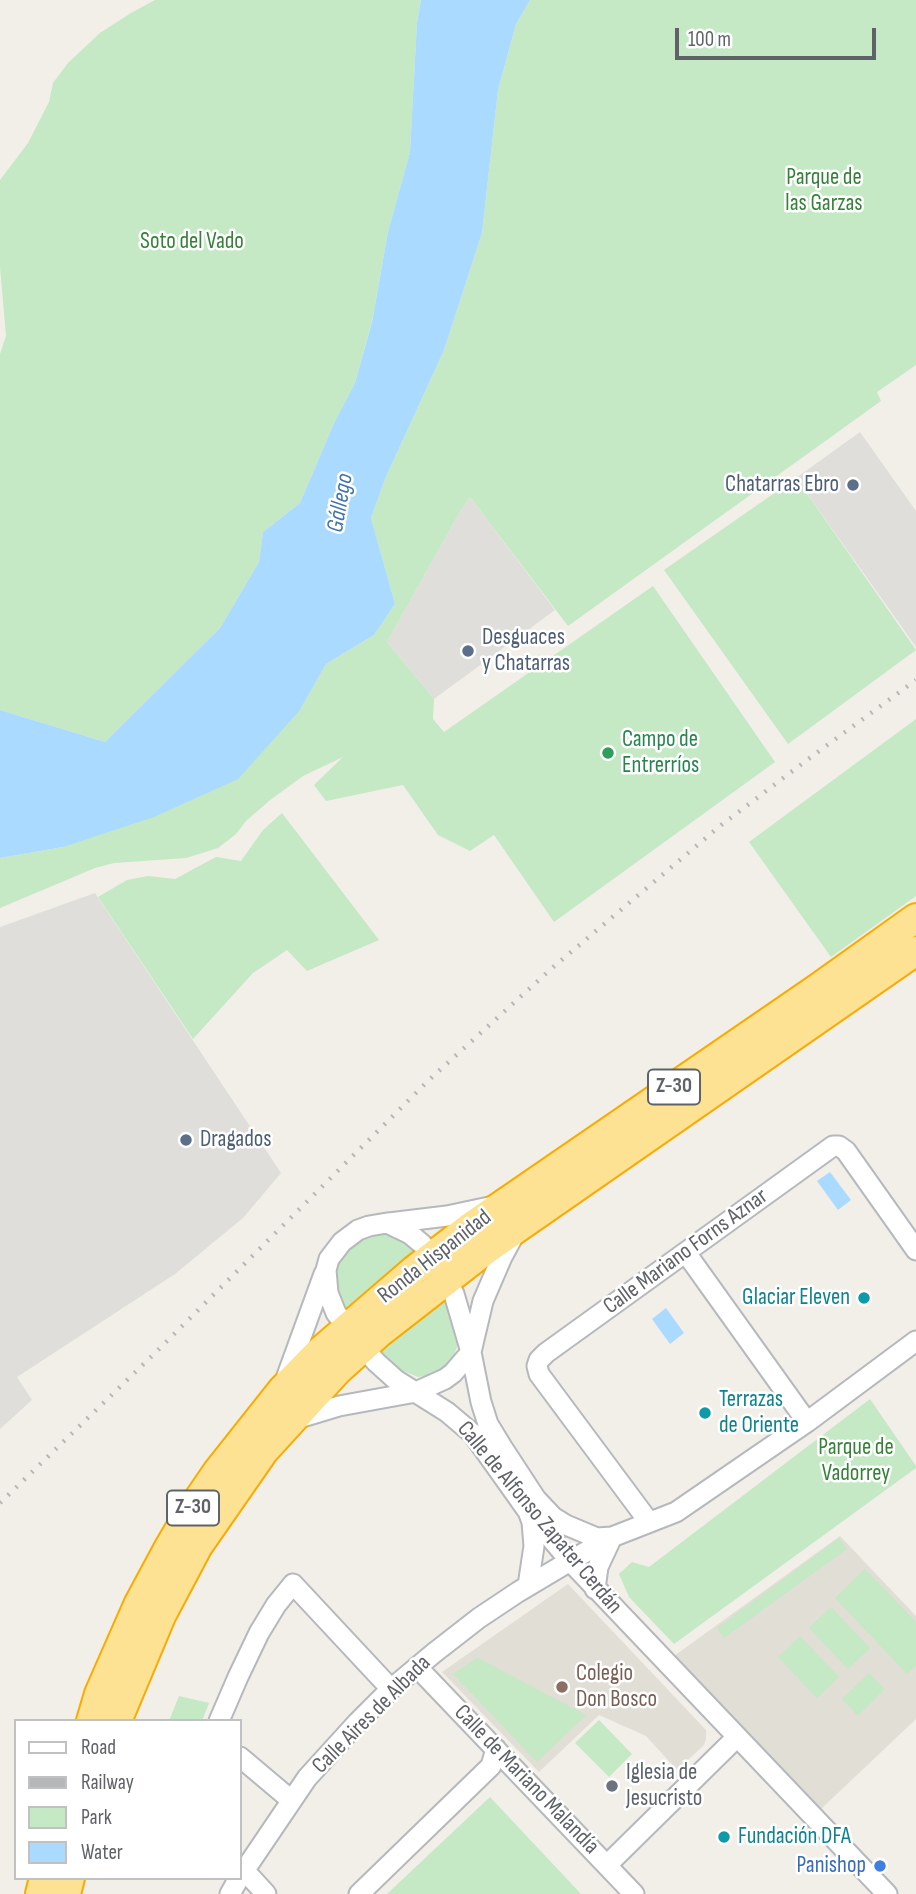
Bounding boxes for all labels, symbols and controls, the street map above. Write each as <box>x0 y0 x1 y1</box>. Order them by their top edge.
scale bar <box>678 14 879 58</box>
text: 100 m <box>688 27 731 52</box>
park label: Parque de las Garzas <box>785 164 863 218</box>
park label: Soto del Vado <box>140 228 244 256</box>
water label: Gállego <box>322 471 360 535</box>
place label: Chatarras Ebro <box>725 471 839 499</box>
marker: Chatarras Ebro <box>845 477 861 493</box>
place label: Desguaces y Chatarras <box>482 624 570 678</box>
marker: Desguaces y Chatarras <box>460 643 476 659</box>
place label: Campo de Entrerríos <box>622 726 699 780</box>
marker: Campo de Entrerríos <box>600 745 616 761</box>
road number: Z-30 <box>648 1070 700 1104</box>
place label: Dragados <box>200 1126 272 1154</box>
marker: Dragados <box>178 1132 194 1148</box>
street label: Calle Mariano Forns Aznar <box>599 1183 773 1321</box>
street label: Ronda Hispanidad <box>373 1204 497 1310</box>
place label: Glaciar Eleven <box>742 1284 850 1312</box>
marker: Glaciar Eleven <box>856 1290 872 1306</box>
place label: Terrazas de Oriente <box>719 1386 799 1440</box>
marker: Terrazas de Oriente <box>697 1405 713 1421</box>
street label: Calle de Alfonso Zapater Cerdán <box>450 1416 628 1620</box>
park label: Parque de Vadorrey <box>818 1434 894 1488</box>
road number: Z-30 <box>167 1490 219 1526</box>
street label: Calle Aires de Albada <box>307 1650 437 1780</box>
place label: Colegio Don Bosco <box>576 1660 657 1714</box>
marker: Colegio Don Bosco <box>554 1679 570 1695</box>
street label: Calle de Mariano Malandía <box>448 1700 604 1860</box>
legend <box>14 1719 242 1880</box>
text: Road <box>81 1735 116 1760</box>
place label: Iglesia de Jesucristo <box>626 1759 702 1813</box>
text: Railway <box>81 1770 134 1795</box>
marker: Iglesia de Jesucristo <box>604 1778 620 1794</box>
text: Park <box>81 1805 112 1830</box>
place label: Fundación DFA <box>738 1823 851 1851</box>
marker: Fundación DFA <box>716 1829 732 1845</box>
text: Water <box>81 1840 123 1865</box>
place label: Panishop <box>796 1852 866 1880</box>
marker: Panishop <box>872 1858 888 1874</box>

